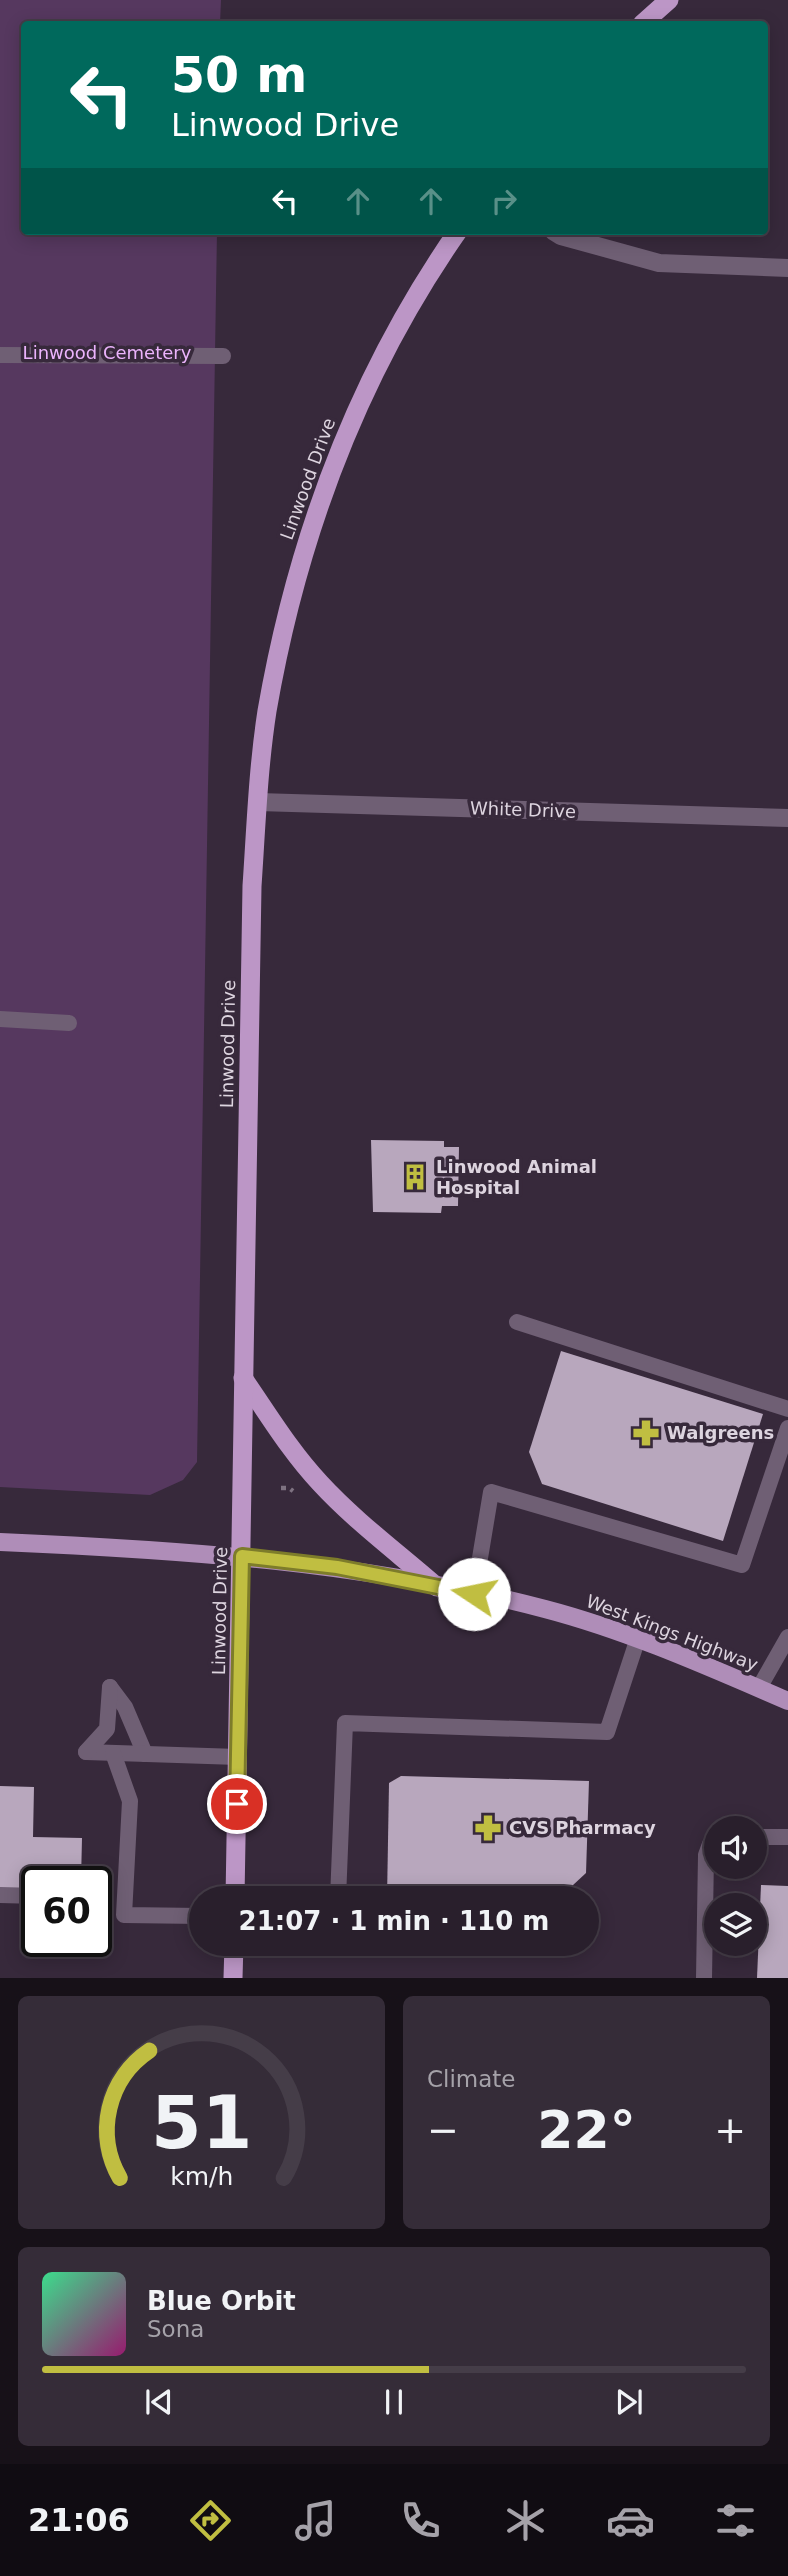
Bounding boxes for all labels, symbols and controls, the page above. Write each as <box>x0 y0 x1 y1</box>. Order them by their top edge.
text: 50 m <box>171 47 307 104</box>
icon: left <box>56 49 147 140</box>
text: Linwood Drive <box>171 106 399 144</box>
icon: left <box>266 182 304 220</box>
icon: ahead <box>339 182 377 220</box>
icon: ahead <box>412 182 450 220</box>
icon: right <box>485 182 523 220</box>
park label: Linwood Cemetery <box>23 342 192 363</box>
street label: Linwood Drive <box>276 415 339 543</box>
street label: White Drive <box>470 797 576 822</box>
street label: Linwood Drive <box>216 980 239 1108</box>
place label: Linwood Animal Hospital <box>436 1156 597 1198</box>
building icon: Linwood Animal Hospital <box>400 1162 430 1192</box>
pharmacy icon: Walgreens <box>631 1418 661 1448</box>
place label: Walgreens <box>667 1422 774 1443</box>
street label: Linwood Drive <box>208 1547 231 1675</box>
position arrow <box>437 1557 511 1631</box>
street label: West Kings Highway <box>583 1590 761 1675</box>
pin <box>207 1774 267 1834</box>
icon: arrive <box>218 1785 256 1823</box>
pharmacy icon: CVS Pharmacy <box>473 1813 503 1843</box>
map controls <box>704 1816 767 1956</box>
button: sound <box>704 1816 767 1879</box>
place label: CVS Pharmacy <box>509 1817 656 1838</box>
speed limit sign: 60 <box>21 1866 112 1957</box>
button: layers <box>704 1893 767 1956</box>
text: 21:07 · 1 min · 110 m <box>239 1906 549 1936</box>
text: Climate <box>427 2066 516 2092</box>
text: 51 <box>151 2081 252 2166</box>
text: 22° <box>537 2100 636 2160</box>
text: − <box>427 2108 459 2152</box>
text: + <box>714 2108 746 2152</box>
text: km/h <box>170 2162 233 2191</box>
text: Blue Orbit <box>147 2286 296 2316</box>
text: Sona <box>147 2316 204 2342</box>
icon: previous <box>140 2383 178 2421</box>
icon: pause <box>375 2383 413 2421</box>
icon: next <box>610 2383 648 2421</box>
icon: directions <box>186 2496 235 2545</box>
icon: music <box>291 2496 340 2545</box>
icon: phone <box>396 2496 445 2545</box>
icon: climate <box>501 2496 550 2545</box>
icon: car <box>606 2496 655 2545</box>
icon: filters <box>711 2496 760 2545</box>
text: 21:06 <box>28 2501 130 2539</box>

